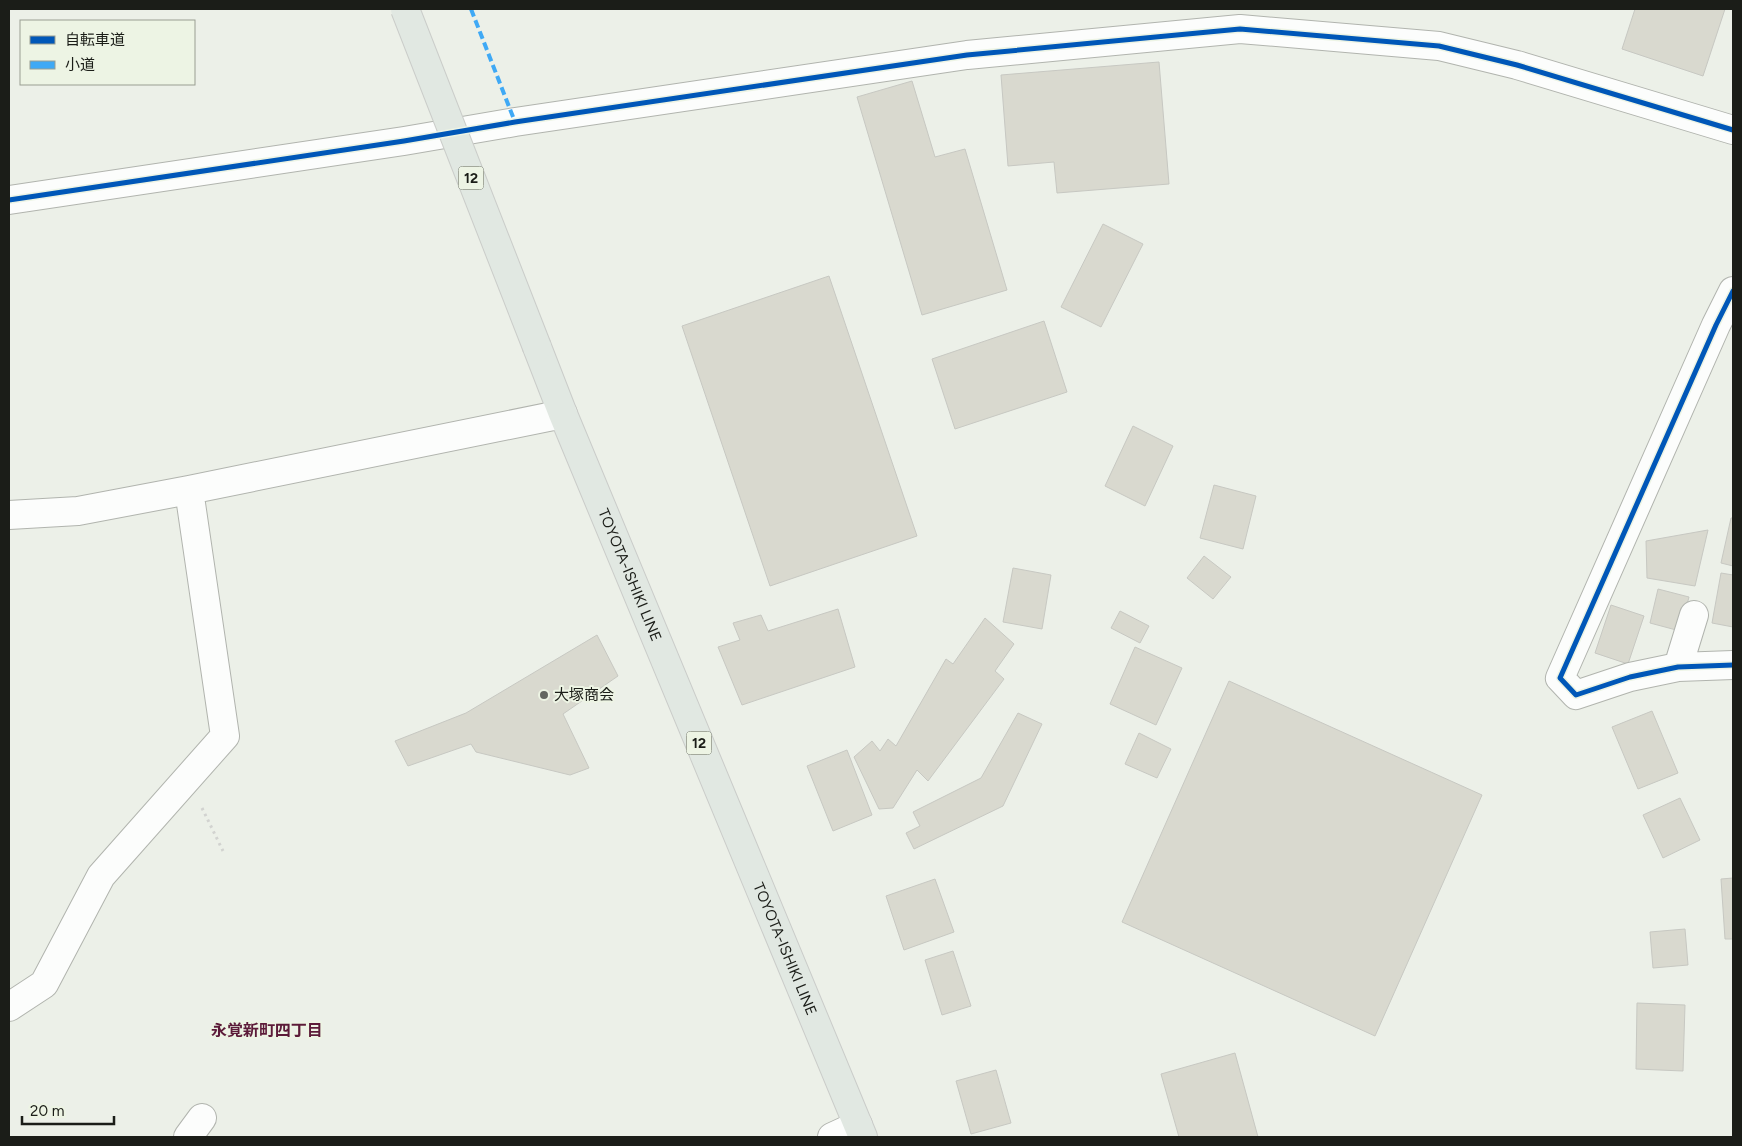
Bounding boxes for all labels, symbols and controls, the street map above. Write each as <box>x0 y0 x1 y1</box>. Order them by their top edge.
legend <box>20 20 195 85</box>
text: 自転車道 <box>65 31 125 49</box>
text: 小道 <box>65 56 95 74</box>
road number: 12 <box>458 167 484 190</box>
street label: TOYOTA-ISHIKI LINE <box>594 506 665 644</box>
place label: 大塚商会 <box>554 686 614 704</box>
marker: 大塚商会 <box>538 689 550 701</box>
road number: 12 <box>686 731 712 754</box>
street label: TOYOTA-ISHIKI LINE <box>749 880 820 1018</box>
district label: 永覚新町四丁目 <box>211 1021 323 1040</box>
scale bar <box>22 1094 115 1126</box>
text: 20 m <box>30 1102 64 1120</box>

